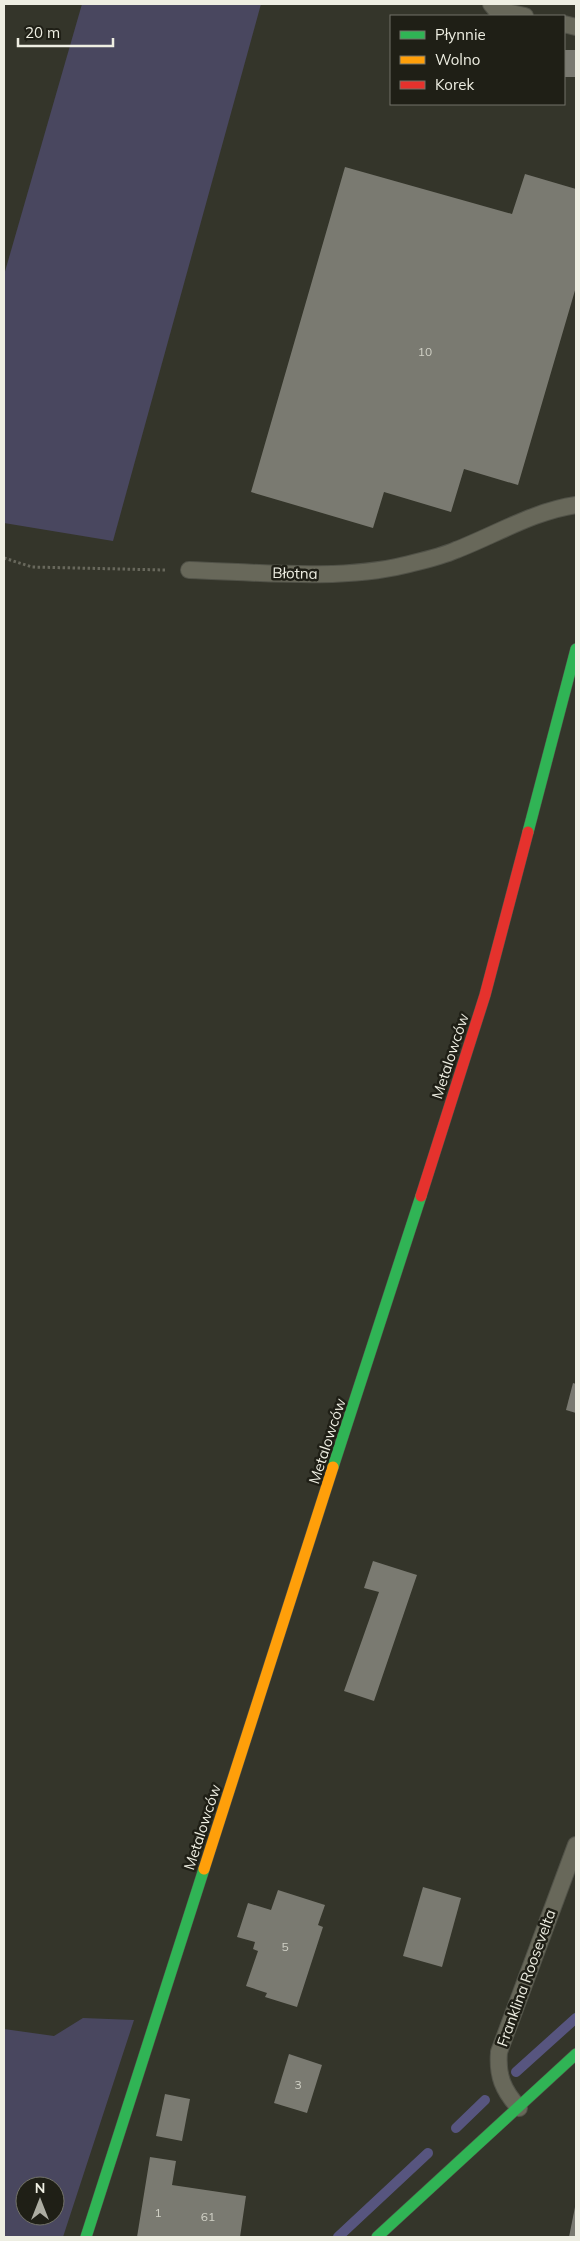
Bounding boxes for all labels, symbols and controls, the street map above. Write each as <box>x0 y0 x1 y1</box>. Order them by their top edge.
scale bar <box>18 15 112 47</box>
legend <box>390 15 565 105</box>
text: 20 m <box>25 23 60 42</box>
text: Płynnie <box>435 25 486 44</box>
text: Wolno <box>435 50 480 69</box>
text: Korek <box>435 75 474 94</box>
house number: 10 <box>418 344 432 359</box>
street label: Błotna <box>272 563 318 583</box>
street label: Metalowców <box>427 1011 473 1101</box>
street label: Metalowców <box>304 1396 350 1486</box>
street label: Metalowców <box>179 1782 225 1872</box>
street label: Franklina Roosevelta <box>492 1907 560 2049</box>
house number: 5 <box>281 1939 289 1954</box>
house number: 3 <box>294 2077 302 2092</box>
north arrow <box>15 2176 65 2226</box>
text: N <box>35 2179 45 2197</box>
house number: 1 <box>154 2205 162 2220</box>
house number: 61 <box>201 2209 215 2224</box>

